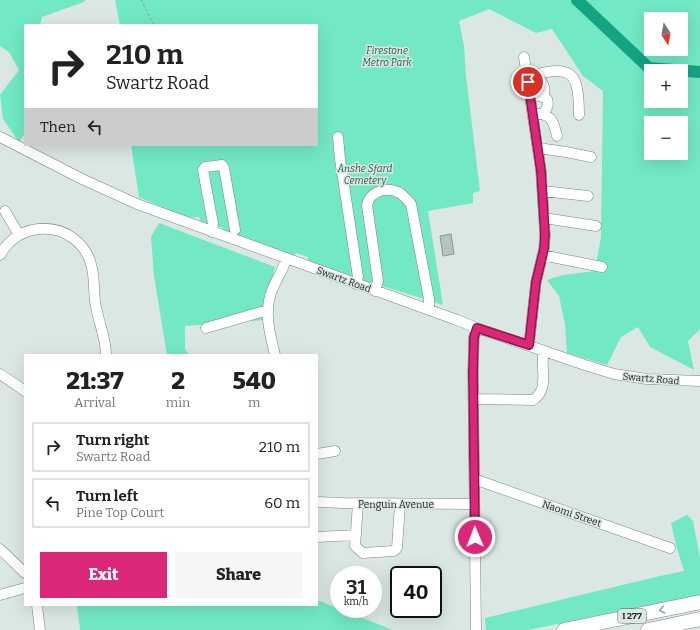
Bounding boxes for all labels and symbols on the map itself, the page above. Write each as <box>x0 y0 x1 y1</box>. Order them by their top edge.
north arrow <box>644 12 688 56</box>
park label: Firestone Metro Park <box>362 45 412 69</box>
pin <box>511 65 545 99</box>
park label: Anshe Sfard Cemetery <box>337 163 393 187</box>
street label: Swartz Road <box>315 265 373 295</box>
street label: Swartz Road <box>622 371 680 387</box>
street label: Naomi Street <box>541 498 603 530</box>
street label: Penguin Avenue <box>358 499 434 511</box>
position arrow <box>454 516 496 558</box>
speed limit sign: 40 <box>390 566 442 618</box>
one-way arrow <box>659 605 665 613</box>
road number: I 277 <box>618 609 646 623</box>

